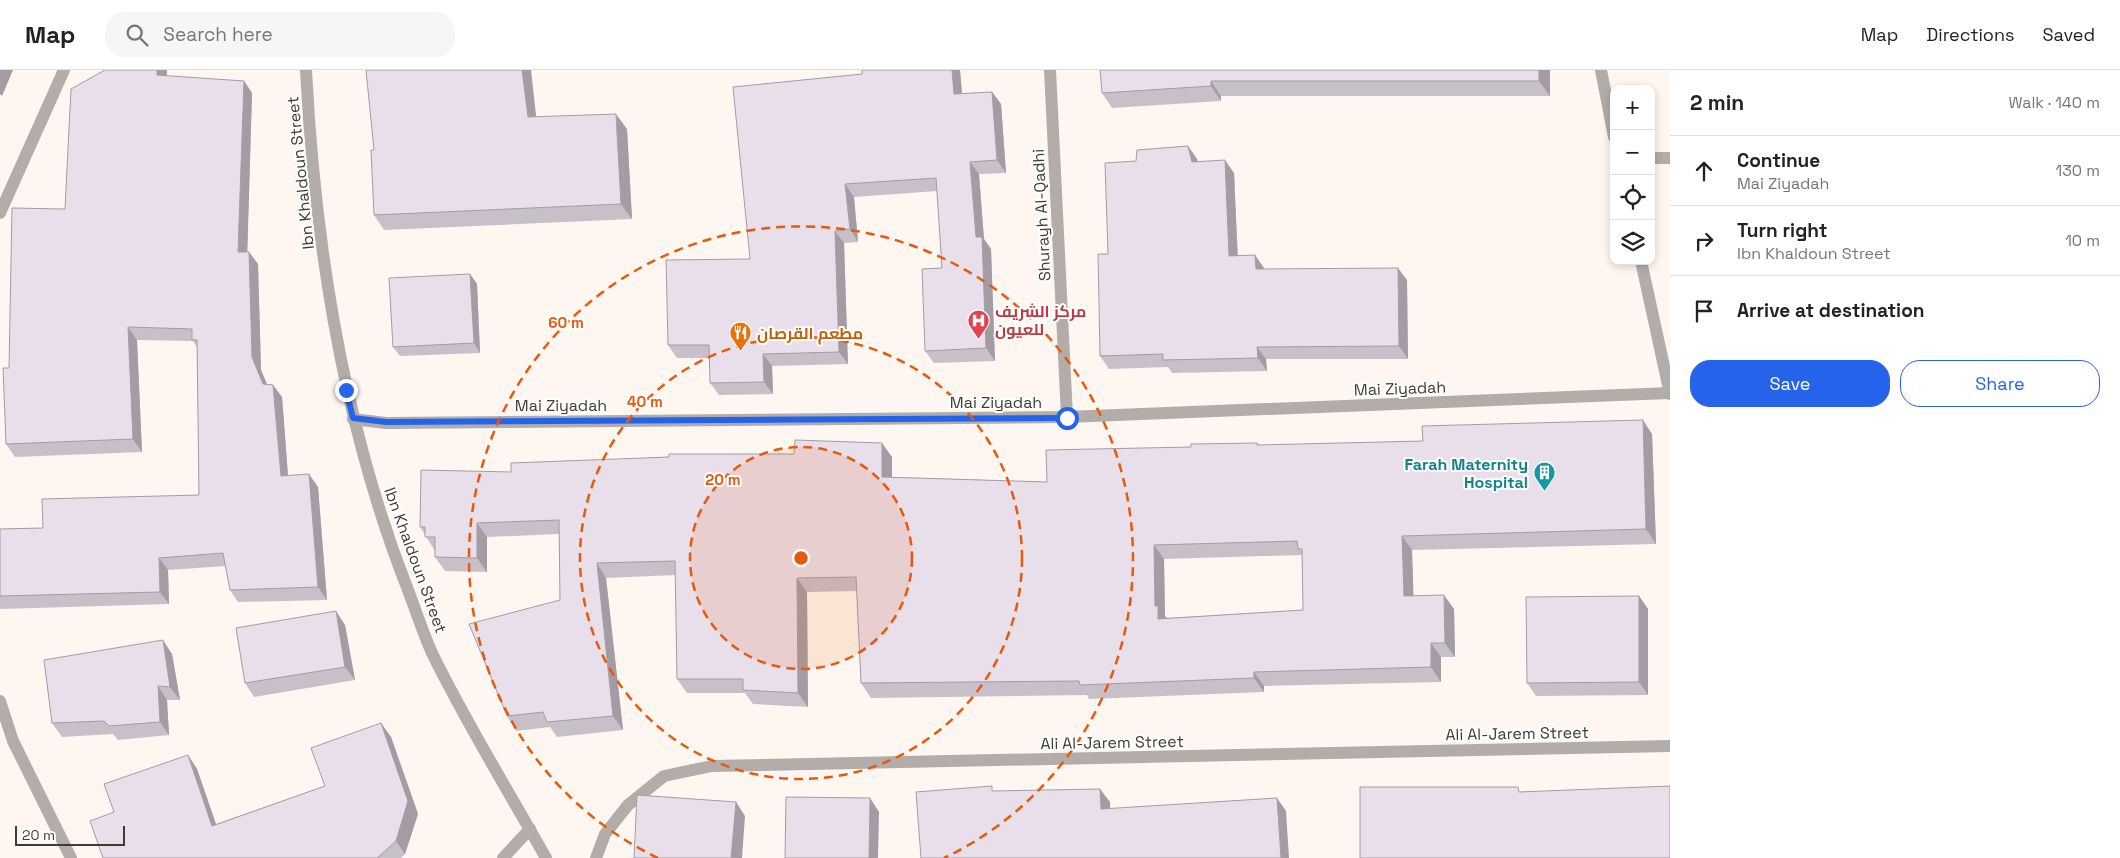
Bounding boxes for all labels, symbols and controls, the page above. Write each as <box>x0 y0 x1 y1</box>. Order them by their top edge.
search box <box>105 12 455 57</box>
text: Map <box>25 19 75 50</box>
icon: search <box>123 21 151 49</box>
text: Search here <box>163 22 273 47</box>
text: Map <box>1861 23 1898 46</box>
text: Directions <box>1926 23 2015 46</box>
text: Saved <box>2043 23 2095 46</box>
map controls <box>1610 85 1655 265</box>
button: + <box>1610 85 1655 130</box>
text: 2 min <box>1690 89 1744 116</box>
text: Walk · 140 m <box>2008 92 2100 113</box>
street label: Ibn Khaldoun Street <box>282 95 319 250</box>
button: − <box>1610 130 1655 175</box>
street label: Shurayh Al-Qadhi <box>1028 148 1055 282</box>
text: Continue <box>1737 148 1820 173</box>
icon: ahead <box>1690 157 1718 185</box>
text: 130 m <box>2056 160 2100 181</box>
text: Mai Ziyadah <box>1737 173 1829 194</box>
button: locate <box>1610 175 1655 220</box>
text: Turn right <box>1737 218 1827 243</box>
button: layers <box>1610 220 1655 265</box>
icon: right <box>1690 227 1718 255</box>
text: 10 m <box>2065 230 2100 251</box>
text: Ibn Khaldoun Street <box>1737 243 1891 264</box>
icon: arrive <box>1690 297 1718 325</box>
text: Arrive at destination <box>1737 298 1925 323</box>
place label: مركز الشريف للعيون <box>995 301 1086 340</box>
hospital icon: مركز الشريف للعيون <box>967 308 991 339</box>
text: 60 m <box>548 313 584 332</box>
restaurant icon: مطعم القرصان <box>729 321 753 352</box>
place label: مطعم القرصان <box>757 323 863 345</box>
button: Save <box>1690 360 1890 407</box>
button: Share <box>1900 360 2100 407</box>
street label: Mai Ziyadah <box>1354 376 1447 401</box>
route end <box>335 379 358 402</box>
text: 40 m <box>627 392 663 411</box>
street label: Mai Ziyadah <box>950 392 1042 413</box>
street label: Mai Ziyadah <box>515 395 607 416</box>
route start <box>1056 407 1079 430</box>
place label: Farah Maternity Hospital <box>1404 454 1528 493</box>
building icon: Farah Maternity Hospital <box>1532 461 1556 492</box>
text: 20 m <box>705 470 741 489</box>
street label: Ibn Khaldoun Street <box>379 484 452 636</box>
centre of rings <box>792 549 810 567</box>
street label: Ali Al-Jarem Street <box>1445 722 1589 745</box>
street label: Ali Al-Jarem Street <box>1040 731 1184 754</box>
scale bar <box>15 823 125 846</box>
text: 20 m <box>22 826 55 844</box>

